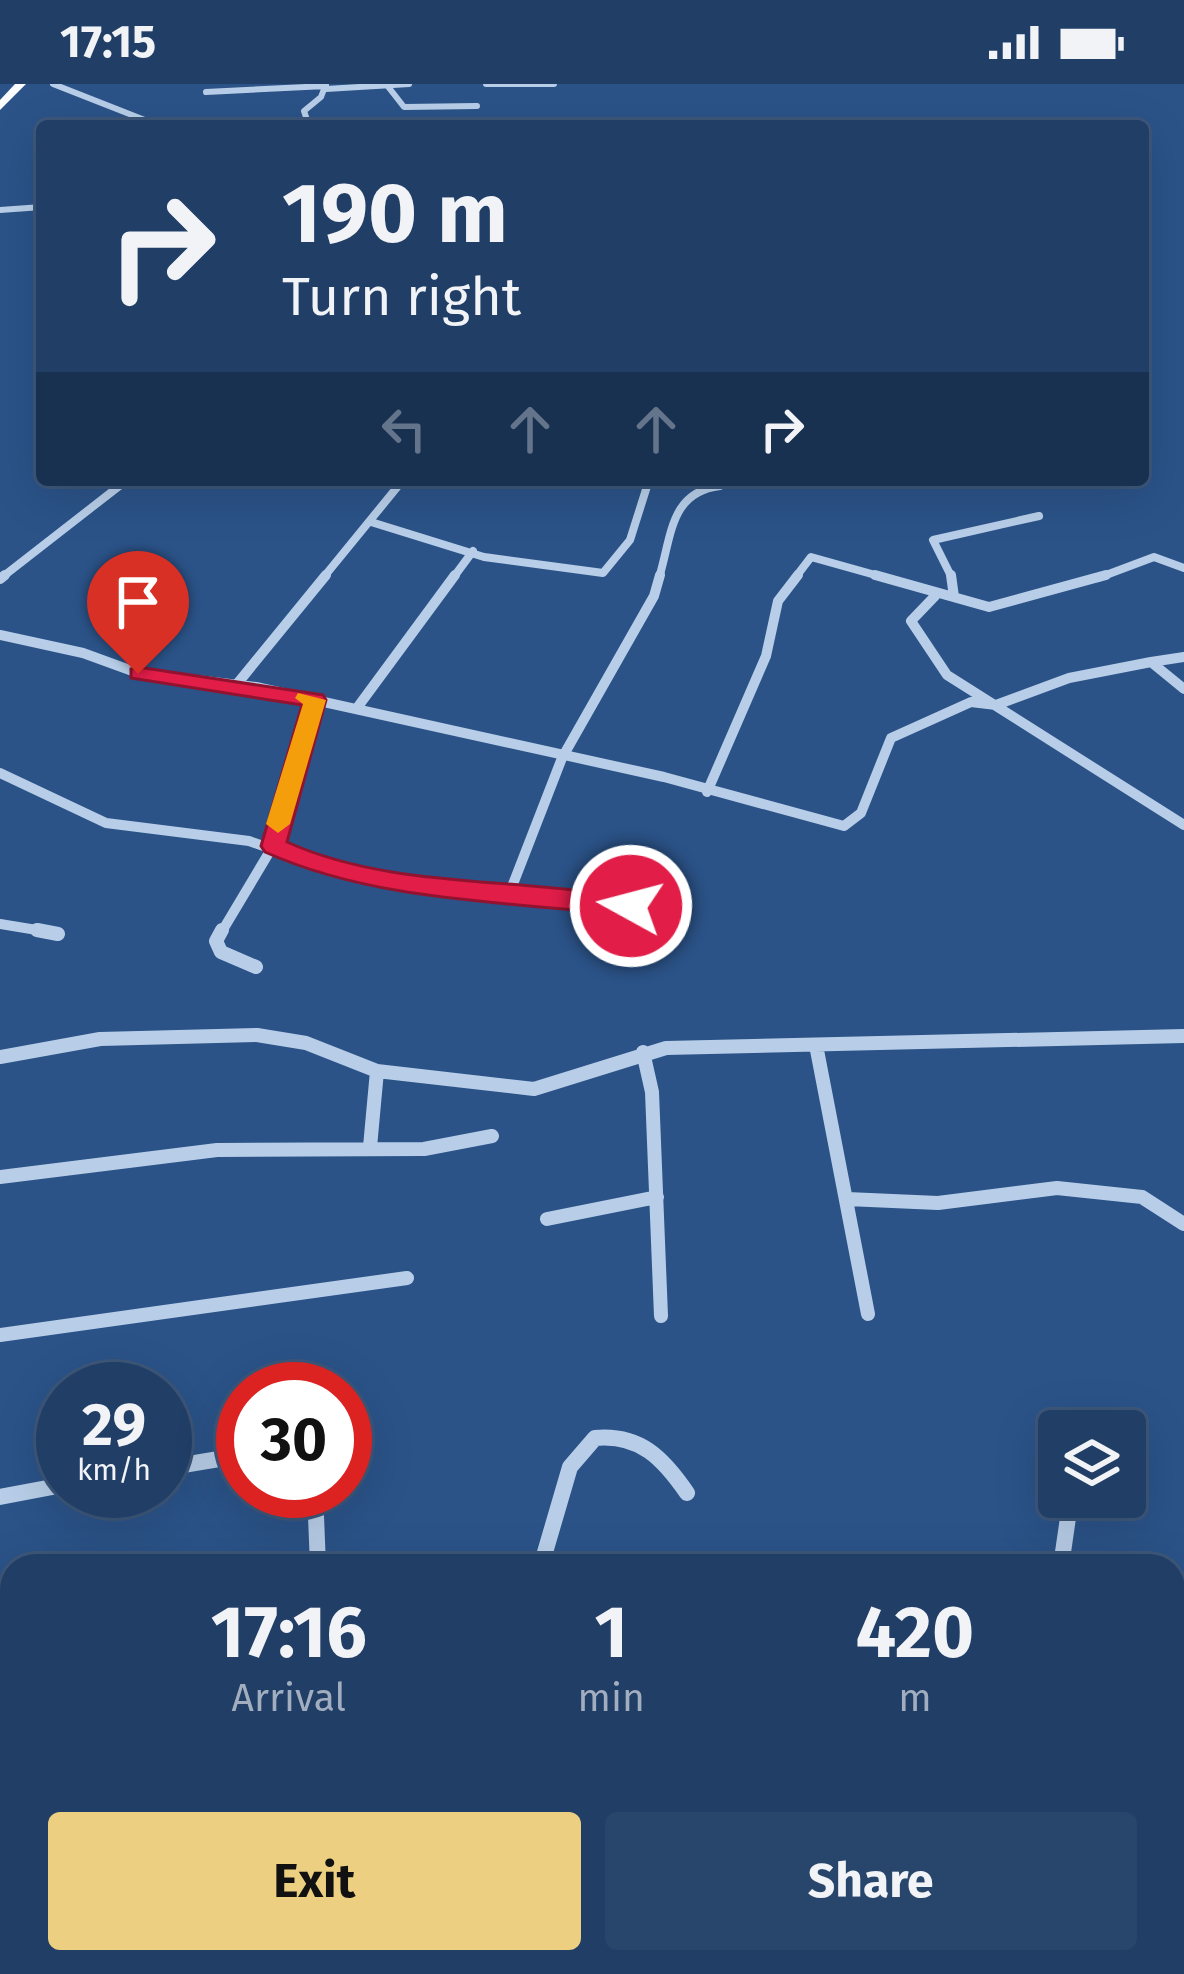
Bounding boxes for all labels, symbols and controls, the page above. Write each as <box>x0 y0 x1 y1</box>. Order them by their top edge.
text: 17:15 <box>60 15 156 69</box>
text: 190 m <box>282 163 508 264</box>
icon: right <box>84 168 240 324</box>
text: Turn right <box>282 265 521 329</box>
icon: left <box>371 396 437 462</box>
icon: ahead <box>497 396 563 462</box>
icon: ahead <box>623 396 689 462</box>
icon: right <box>749 396 815 462</box>
pin <box>87 551 189 674</box>
icon: arrive <box>105 569 171 635</box>
position arrow <box>568 843 694 969</box>
speed limit sign: 30 <box>216 1362 372 1518</box>
text: 29 <box>82 1389 146 1461</box>
map controls <box>1038 1410 1146 1518</box>
button: layers <box>1038 1410 1146 1518</box>
text: km/h <box>77 1452 151 1488</box>
text: 17:16 <box>211 1590 367 1676</box>
text: 1 <box>594 1590 628 1676</box>
text: 420 <box>856 1590 974 1676</box>
text: Arrival <box>232 1675 346 1721</box>
text: min <box>578 1675 645 1721</box>
text: m <box>898 1675 932 1721</box>
button: Exit <box>48 1812 581 1950</box>
button: Share <box>605 1812 1137 1950</box>

